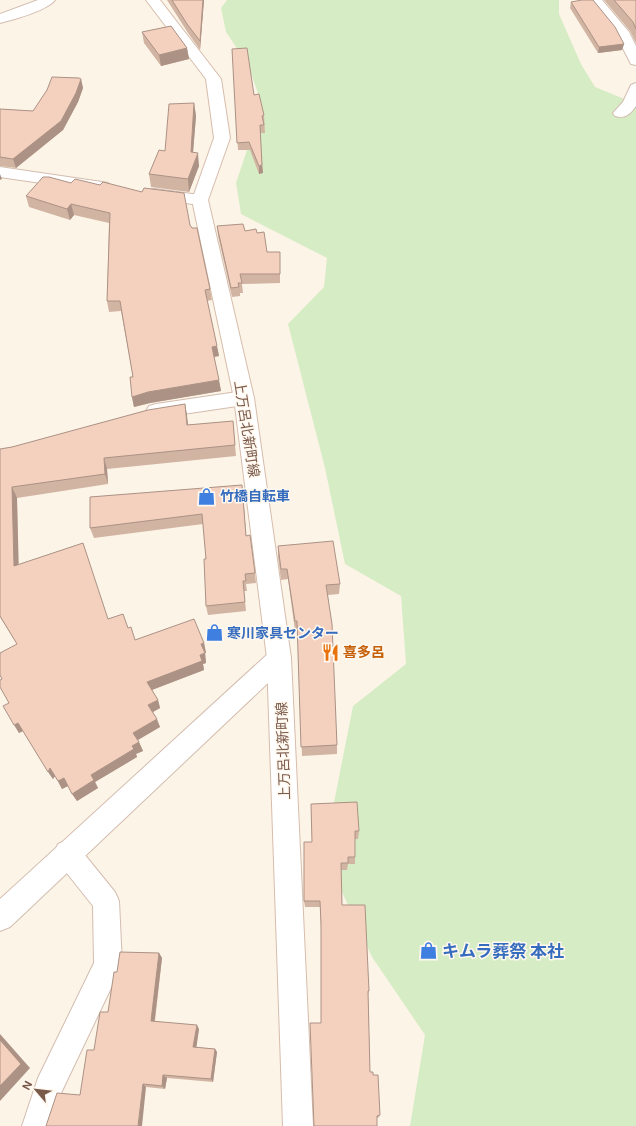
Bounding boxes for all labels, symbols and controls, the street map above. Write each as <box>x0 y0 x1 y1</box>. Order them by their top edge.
street label: 上万呂北新町線 <box>231 379 264 479</box>
shop icon: 竹橋自転車 <box>197 486 217 506</box>
place label: 竹橋自転車 <box>220 487 290 504</box>
shop icon: 寒川家具センター <box>204 623 224 643</box>
place label: 寒川家具センター <box>227 624 339 641</box>
restaurant icon: 喜多呂 <box>320 642 340 662</box>
place label: 喜多呂 <box>343 643 385 660</box>
street label: 上万呂北新町線 <box>272 702 293 800</box>
shop icon: キムラ葬祭 本社 <box>419 941 439 961</box>
place label: キムラ葬祭 本社 <box>442 941 564 961</box>
north arrow <box>16 1070 56 1110</box>
text: N <box>19 1078 35 1092</box>

